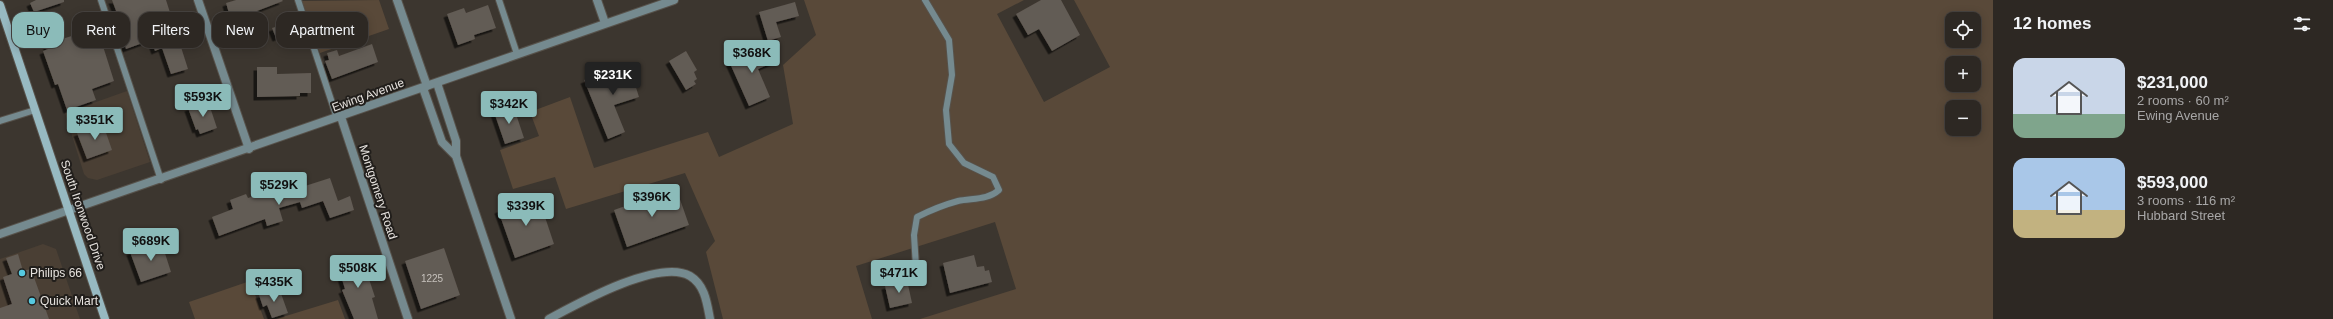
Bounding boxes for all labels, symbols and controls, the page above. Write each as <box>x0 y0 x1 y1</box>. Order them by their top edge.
chip: Buy <box>12 12 64 48</box>
chip: Rent <box>72 12 130 48</box>
chip: Filters <box>138 12 204 48</box>
chip: New <box>212 12 268 48</box>
chip: Apartment <box>276 12 368 48</box>
map controls <box>1945 12 1981 136</box>
button: locate <box>1945 12 1981 48</box>
icon: filters <box>2291 13 2313 35</box>
text: 12 homes <box>2013 14 2091 33</box>
pin: $368K <box>724 40 780 74</box>
text: $368K <box>733 45 771 60</box>
button: + <box>1945 56 1981 92</box>
pin: $231K <box>585 62 641 96</box>
text: $231K <box>594 67 632 82</box>
text: $231,000 <box>2137 73 2208 92</box>
icon: home <box>2045 74 2093 122</box>
street label: Ewing Avenue <box>330 75 406 115</box>
pin: $593K <box>175 84 231 118</box>
text: $593K <box>184 89 222 104</box>
pin: $342K <box>481 91 537 125</box>
text: 2 rooms · 60 m² <box>2137 93 2229 108</box>
text: $342K <box>490 96 528 111</box>
button: − <box>1945 100 1981 136</box>
pin: $351K <box>67 107 123 141</box>
text: Ewing Avenue <box>2137 108 2219 123</box>
text: $351K <box>76 112 114 127</box>
street label: Montgomery Road <box>356 143 400 241</box>
street label: South Ironwood Drive <box>58 158 109 272</box>
pin: $529K <box>251 172 307 206</box>
text: $593,000 <box>2137 173 2208 192</box>
icon: home <box>2045 174 2093 222</box>
text: $529K <box>260 177 298 192</box>
pin: $396K <box>624 184 680 218</box>
text: $396K <box>633 189 671 204</box>
pin: $339K <box>498 193 554 227</box>
text: 3 rooms · 116 m² <box>2137 193 2235 208</box>
text: $339K <box>507 198 545 213</box>
text: Hubbard Street <box>2137 208 2225 223</box>
pin: $689K <box>123 228 179 262</box>
text: $689K <box>132 233 170 248</box>
pin: $508K <box>330 255 386 289</box>
text: $508K <box>339 260 377 275</box>
pin: $471K <box>871 260 927 294</box>
text: $471K <box>880 265 918 280</box>
place label: Philips 66 <box>30 266 82 280</box>
marker: Philips 66 <box>17 268 27 278</box>
pin: $435K <box>246 269 302 303</box>
house number: 1225 <box>421 273 444 284</box>
text: $435K <box>255 274 293 289</box>
place label: Quick Mart <box>40 294 99 308</box>
marker: Quick Mart <box>27 296 37 306</box>

